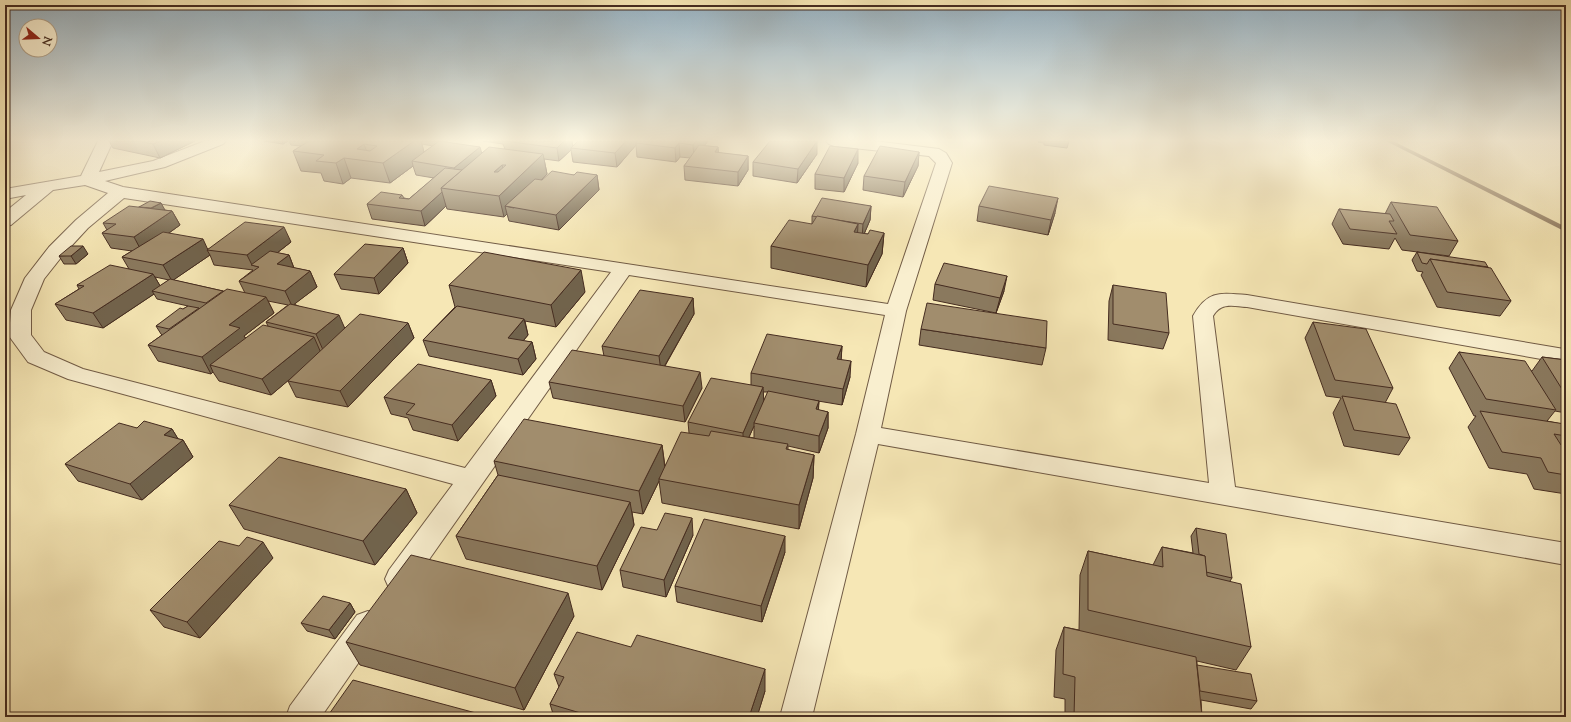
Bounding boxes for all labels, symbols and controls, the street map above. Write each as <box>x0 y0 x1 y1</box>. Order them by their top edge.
north arrow <box>18 18 58 58</box>
text: N <box>37 33 56 48</box>

